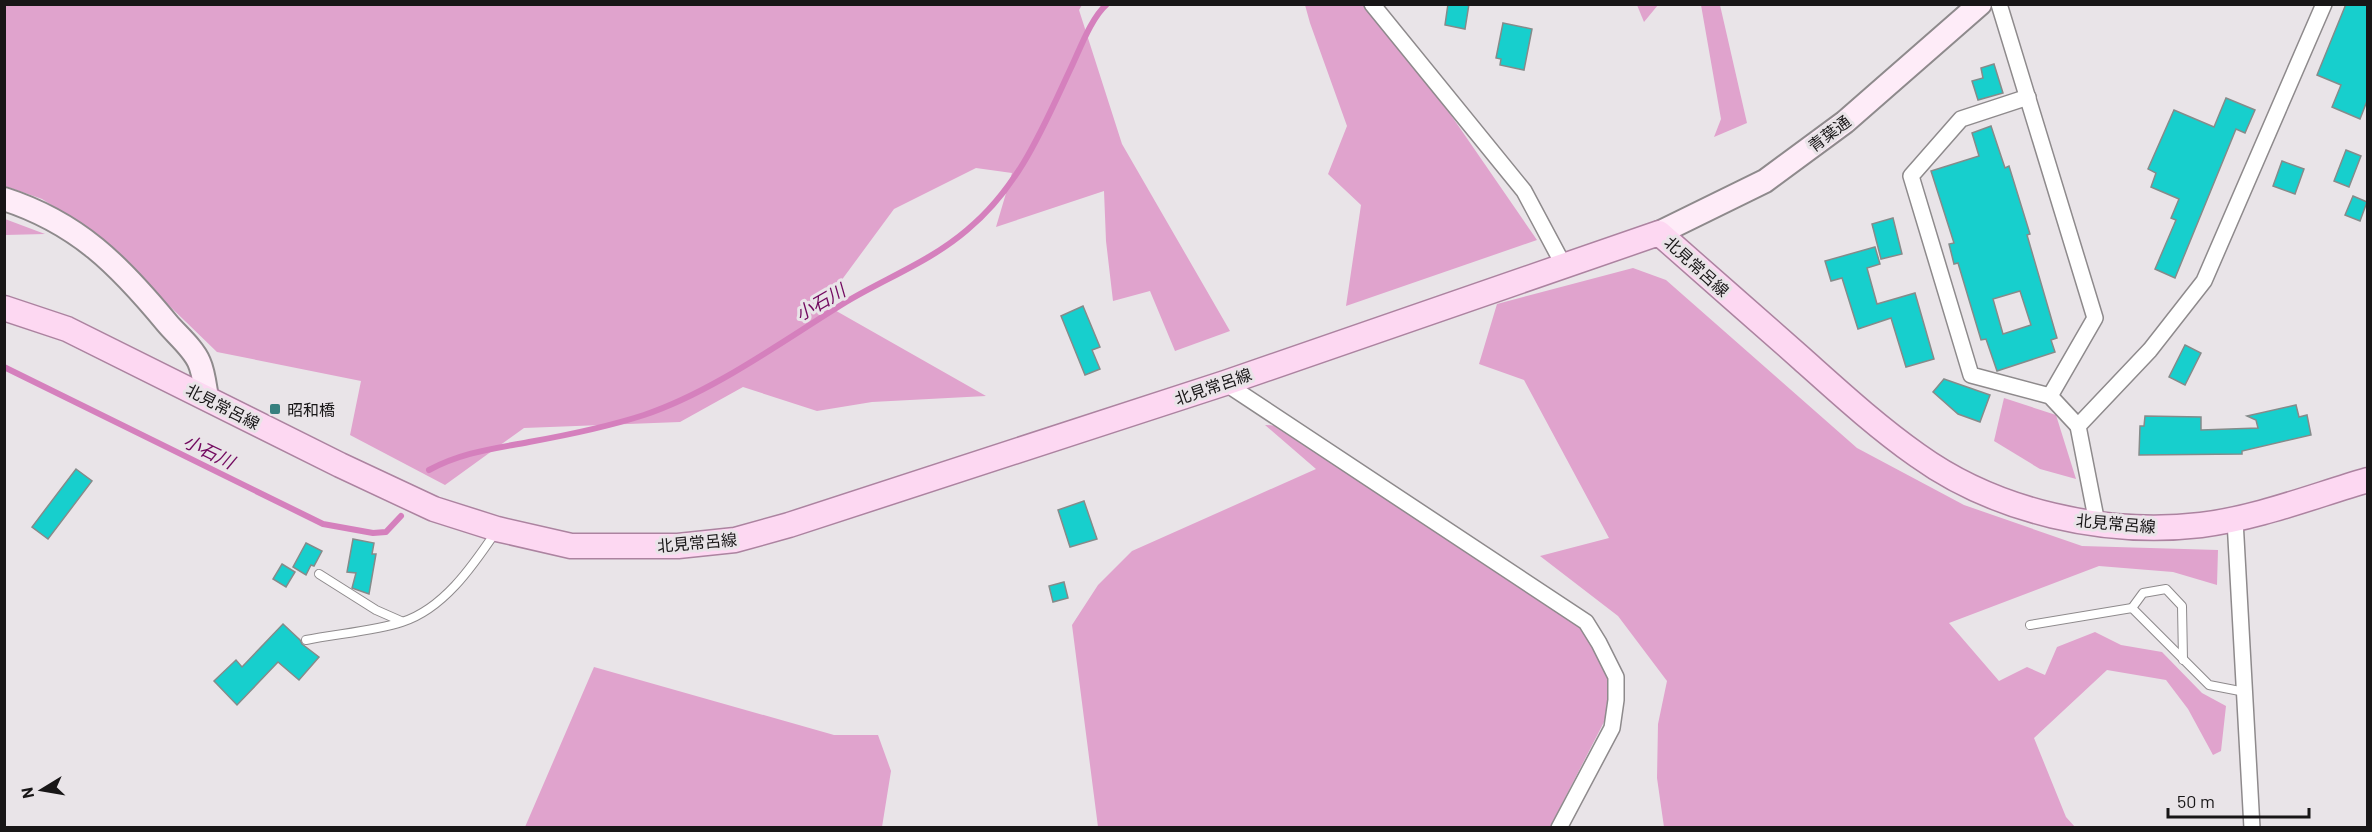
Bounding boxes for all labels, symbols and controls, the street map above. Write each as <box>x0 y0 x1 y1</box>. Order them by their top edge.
street label: 青葉通 <box>1804 111 1854 155</box>
street label: 北見常呂線 <box>1661 232 1733 300</box>
water label: 小石川 <box>791 278 851 325</box>
street label: 北見常呂線 <box>1172 364 1254 408</box>
street label: 北見常呂線 <box>183 379 263 433</box>
place label: 昭和橋 <box>287 400 335 419</box>
marker: 昭和橋 <box>268 402 282 416</box>
water label: 小石川 <box>180 429 240 474</box>
street label: 北見常呂線 <box>2075 510 2157 536</box>
street label: 北見常呂線 <box>656 529 738 555</box>
north arrow <box>12 760 72 820</box>
scale bar <box>2168 781 2309 819</box>
text: N <box>16 786 37 800</box>
text: 50 m <box>2177 790 2215 812</box>

